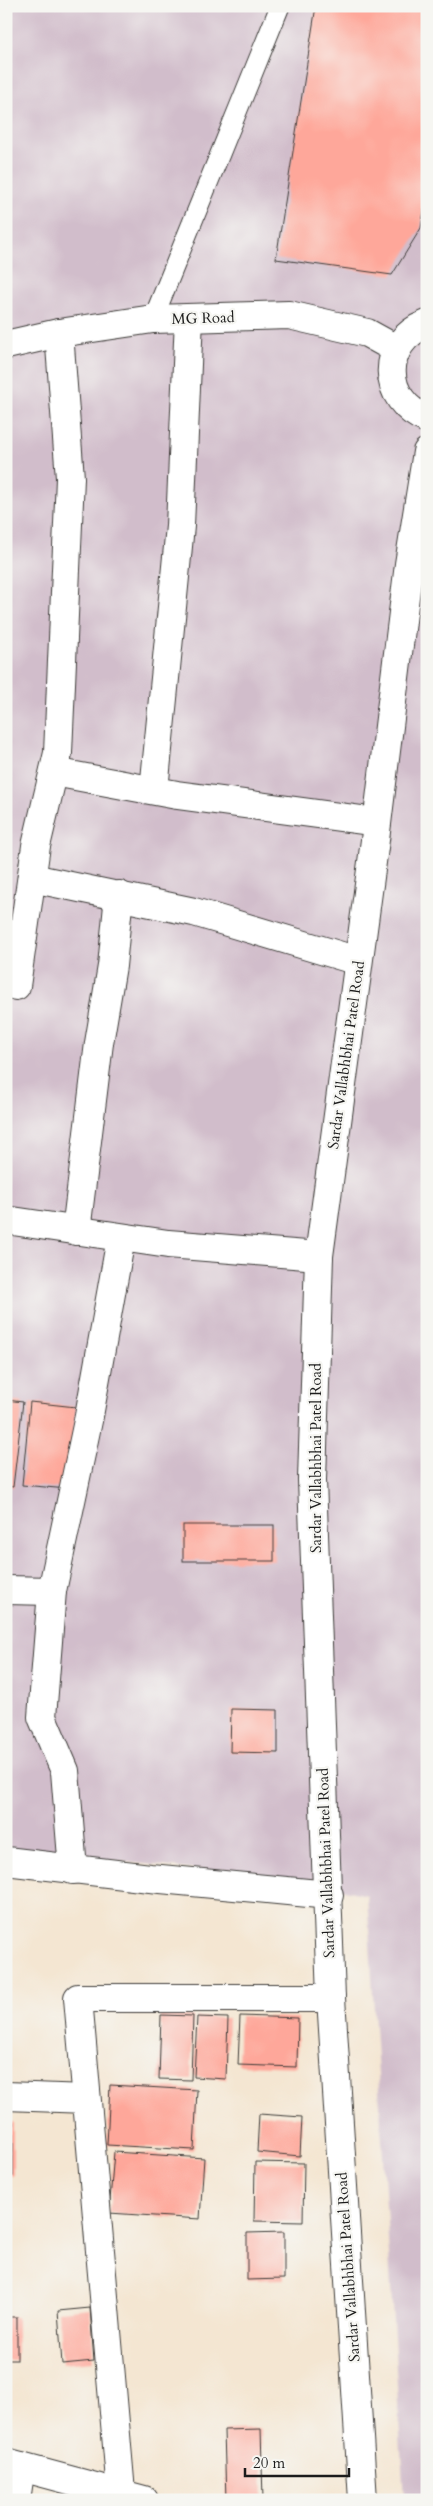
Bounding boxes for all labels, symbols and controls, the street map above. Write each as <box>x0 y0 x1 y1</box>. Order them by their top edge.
street label: MG Road <box>171 307 235 329</box>
street label: Sardar Vallabhbhai Patel Road <box>323 959 369 1150</box>
street label: Sardar Vallabhbhai Patel Road <box>306 1363 326 1553</box>
street label: Sardar Vallabhbhai Patel Road <box>313 1768 339 1958</box>
street label: Sardar Vallabhbhai Patel Road <box>331 2171 365 2362</box>
scale bar <box>245 2446 349 2478</box>
text: 20 m <box>253 2453 285 2473</box>

